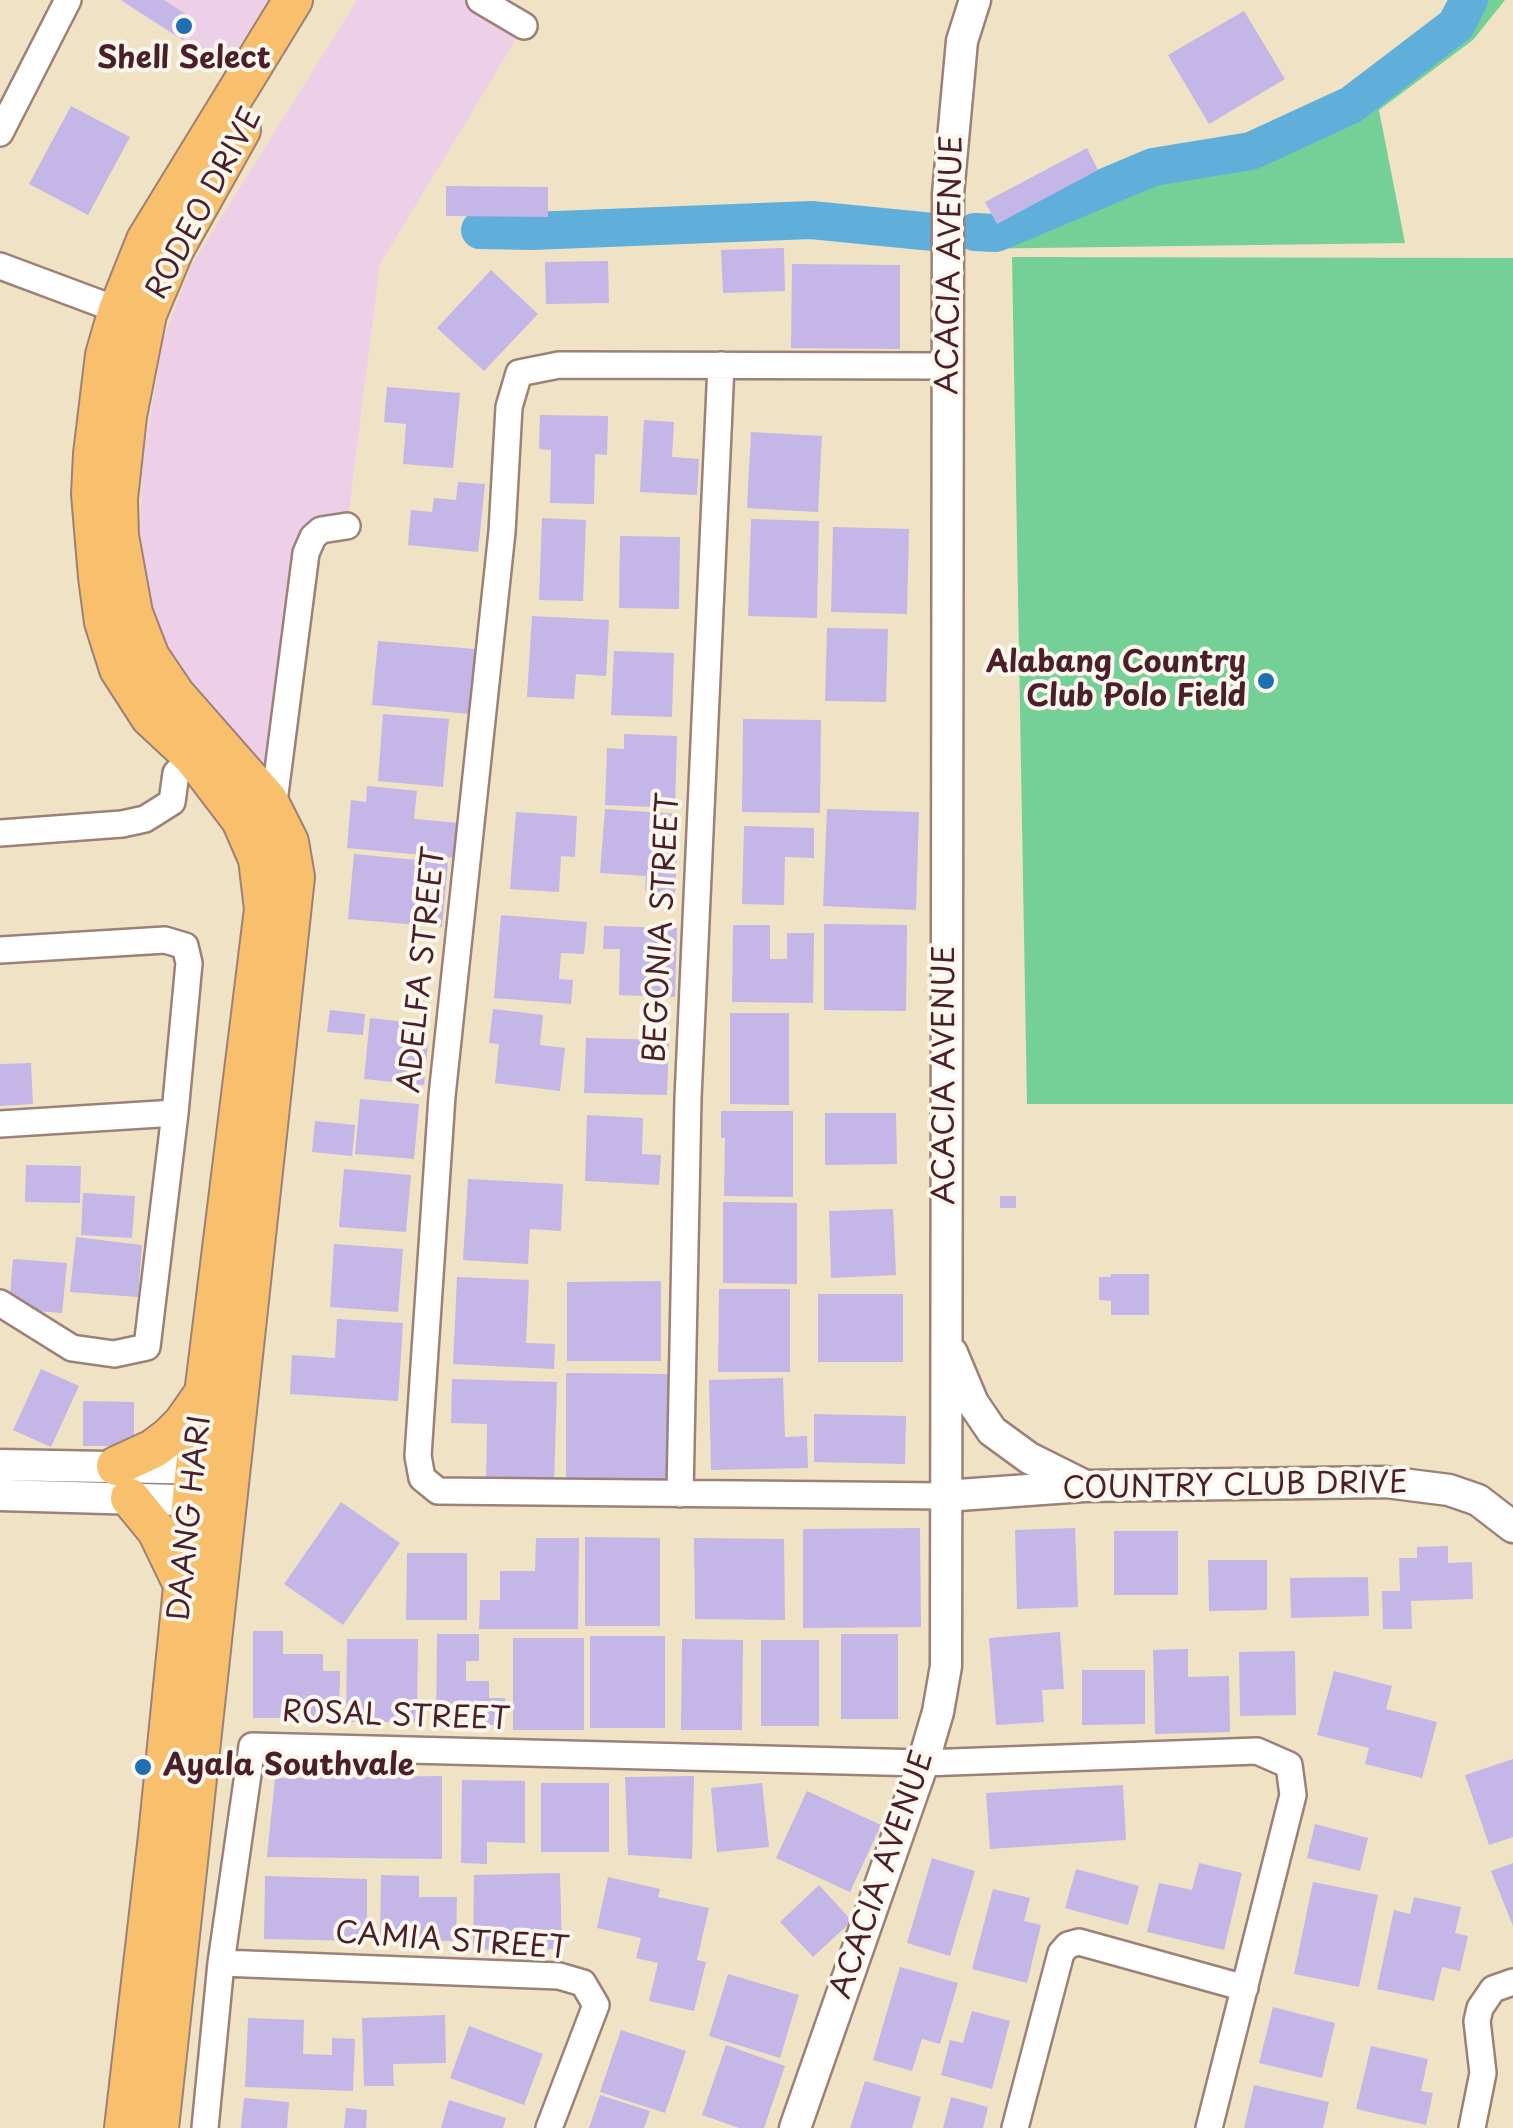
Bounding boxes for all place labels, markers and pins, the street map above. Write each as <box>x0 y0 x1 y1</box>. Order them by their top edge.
marker: Shell Select <box>173 15 195 37</box>
place label: Shell Select <box>97 42 271 78</box>
place label: Alabang Country Club Polo Field <box>986 646 1246 716</box>
marker: Alabang Country Club Polo Field <box>1255 670 1277 692</box>
place label: Ayala Southvale <box>163 1749 415 1785</box>
marker: Ayala Southvale <box>132 1756 154 1778</box>

